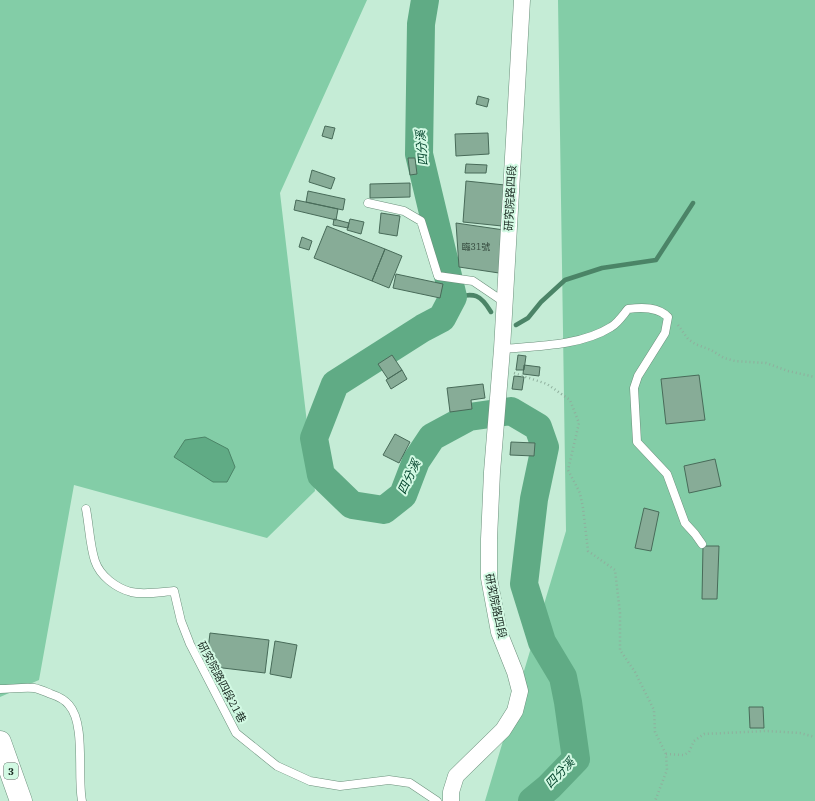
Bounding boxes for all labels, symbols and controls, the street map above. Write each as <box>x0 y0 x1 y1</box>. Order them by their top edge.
water label: 四分溪 <box>412 127 431 167</box>
street label: 研究院路四段 <box>501 165 519 231</box>
house number: 臨31號 <box>462 241 490 252</box>
water label: 四分溪 <box>394 456 424 496</box>
street label: 研究院路四段 <box>482 572 510 640</box>
street label: 研究院路四段21巷 <box>195 639 249 725</box>
water label: 四分溪 <box>542 753 579 791</box>
road number: 3 <box>4 763 18 779</box>

